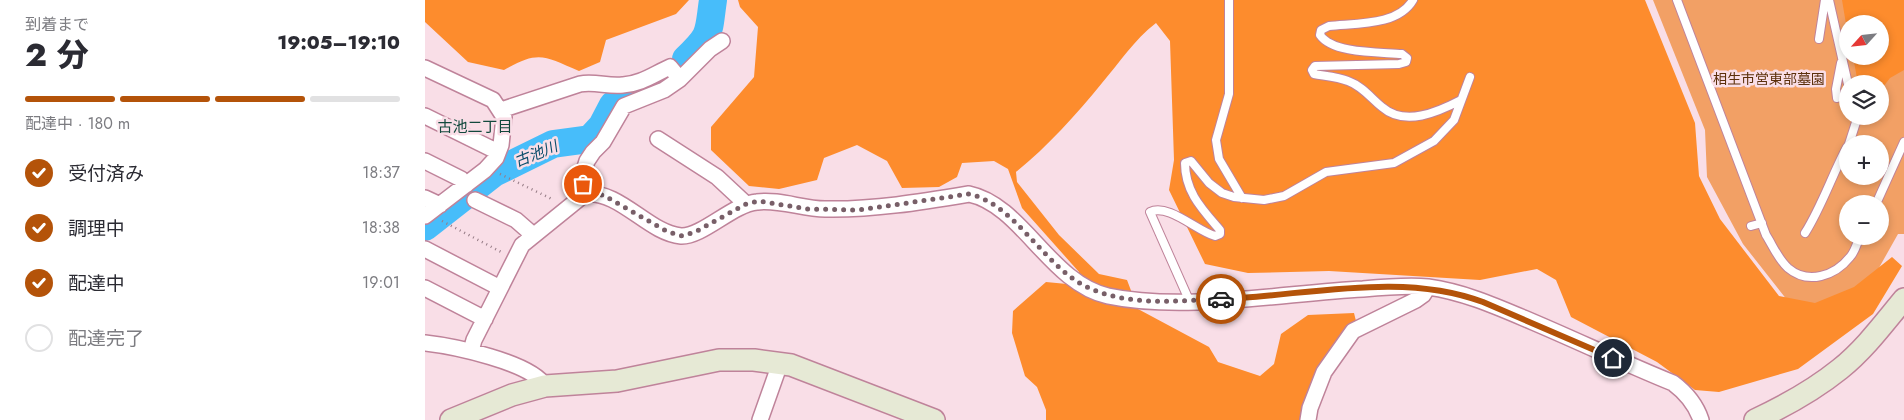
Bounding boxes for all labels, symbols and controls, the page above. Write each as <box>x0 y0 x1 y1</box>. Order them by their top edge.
text: 到着まで <box>25 13 89 36</box>
north arrow <box>1839 15 1889 65</box>
map controls <box>1839 15 1889 245</box>
text: 19:05–19:10 <box>277 29 400 56</box>
text: 2 分 <box>25 32 88 78</box>
park label: 相生市営東部墓園 <box>1713 69 1825 89</box>
button: layers <box>1839 75 1889 125</box>
text: 配達中 · 180 m <box>25 112 130 135</box>
district label: 古池二丁目 <box>437 116 513 138</box>
water label: 古池川 <box>511 135 563 173</box>
button: + <box>1839 135 1889 185</box>
icon: check <box>25 159 53 187</box>
text: 受付済み <box>68 160 144 187</box>
text: 18:37 <box>362 161 400 184</box>
pin <box>562 163 604 205</box>
icon: bag <box>569 170 597 198</box>
button: − <box>1839 195 1889 245</box>
icon: check <box>25 214 53 242</box>
text: 調理中 <box>68 215 125 242</box>
text: 18:38 <box>362 216 400 239</box>
icon: check <box>25 269 53 297</box>
text: 配達中 <box>68 270 125 297</box>
text: 19:01 <box>362 271 400 294</box>
courier <box>1196 274 1246 324</box>
icon: car <box>1207 285 1235 313</box>
text: 配達完了 <box>68 325 144 352</box>
pin <box>1592 337 1634 379</box>
icon: home <box>1599 344 1627 372</box>

